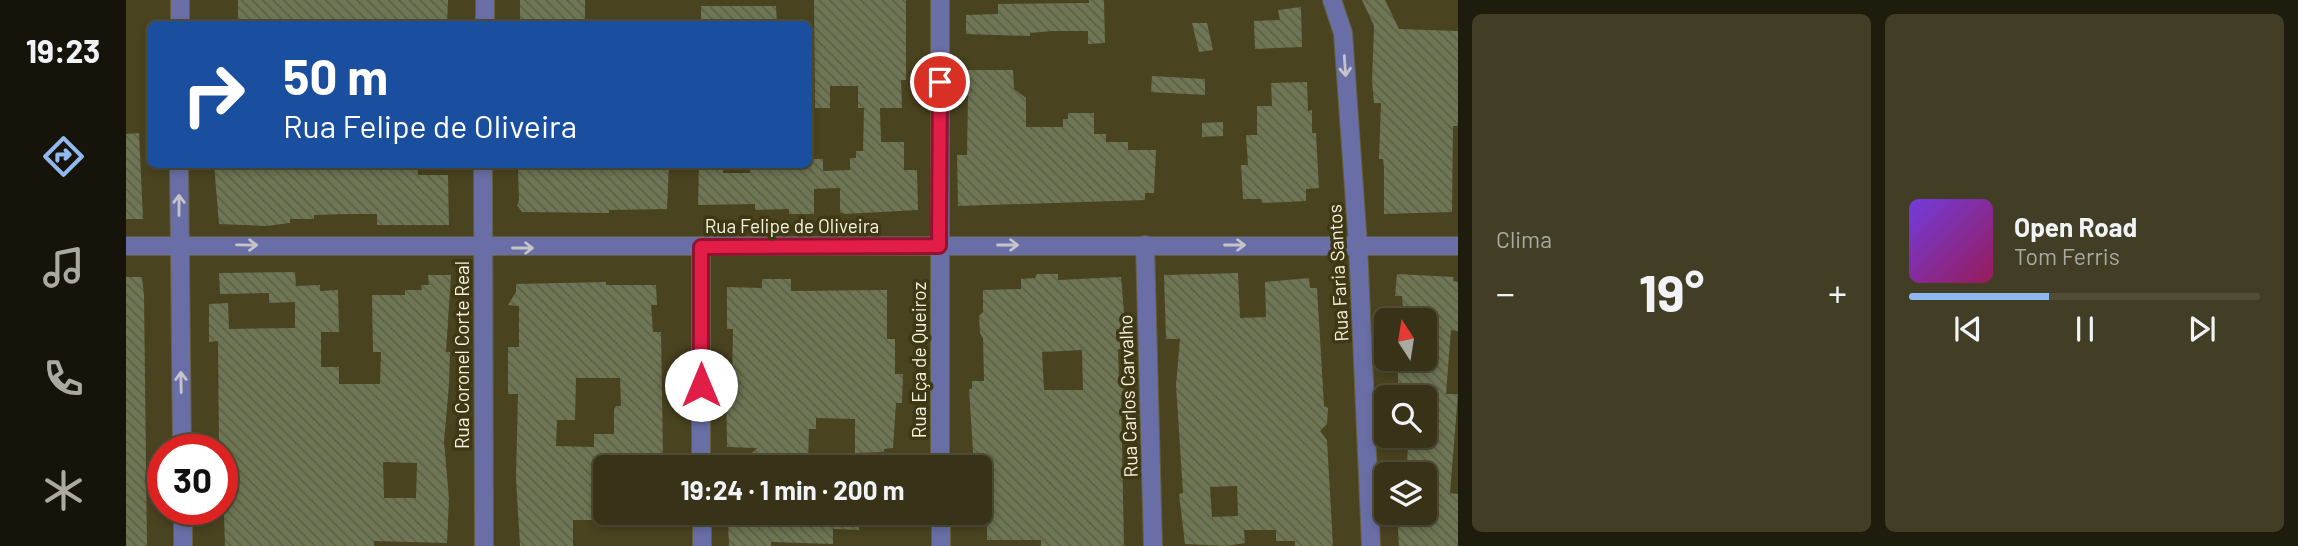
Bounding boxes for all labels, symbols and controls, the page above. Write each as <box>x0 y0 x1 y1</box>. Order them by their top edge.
text: 19:23 <box>26 31 100 69</box>
text: 50 m <box>283 46 388 105</box>
icon: right <box>168 49 259 140</box>
pin <box>910 52 970 112</box>
one-way arrow <box>1339 55 1352 77</box>
icon: arrive <box>921 63 959 101</box>
text: Rua Felipe de Oliveira <box>283 106 577 144</box>
icon: directions <box>39 132 88 181</box>
one-way arrow <box>172 193 186 216</box>
street label: Rua Faria Santos <box>1322 204 1353 342</box>
text: Open Road <box>2014 211 2137 242</box>
street label: Rua Felipe de Oliveira <box>705 214 879 237</box>
text: Clima <box>1496 225 1552 253</box>
one-way arrow <box>235 238 258 252</box>
one-way arrow <box>1223 238 1246 252</box>
one-way arrow <box>996 239 1019 252</box>
one-way arrow <box>511 241 534 255</box>
text: Tom Ferris <box>2014 242 2120 270</box>
icon: music <box>39 243 88 292</box>
text: 19° <box>1639 260 1704 322</box>
street label: Rua Coronel Corte Real <box>450 261 473 449</box>
text: − <box>1496 269 1515 315</box>
text: + <box>1828 269 1847 315</box>
street label: Rua Eça de Queiroz <box>907 282 930 438</box>
north arrow <box>1374 308 1437 371</box>
map controls <box>1374 308 1437 525</box>
icon: previous <box>1949 310 1987 348</box>
icon: pause <box>2066 310 2104 348</box>
icon: next <box>2183 310 2221 348</box>
street label: Rua Carlos Carvalho <box>1113 314 1142 478</box>
position arrow <box>664 348 738 422</box>
icon: phone <box>39 354 88 403</box>
one-way arrow <box>174 370 187 393</box>
button: search <box>1374 385 1437 448</box>
speed limit sign: 30 <box>147 434 238 525</box>
button: layers <box>1374 462 1437 525</box>
icon: climate <box>39 466 88 515</box>
text: 19:24 · 1 min · 200 m <box>681 474 904 505</box>

